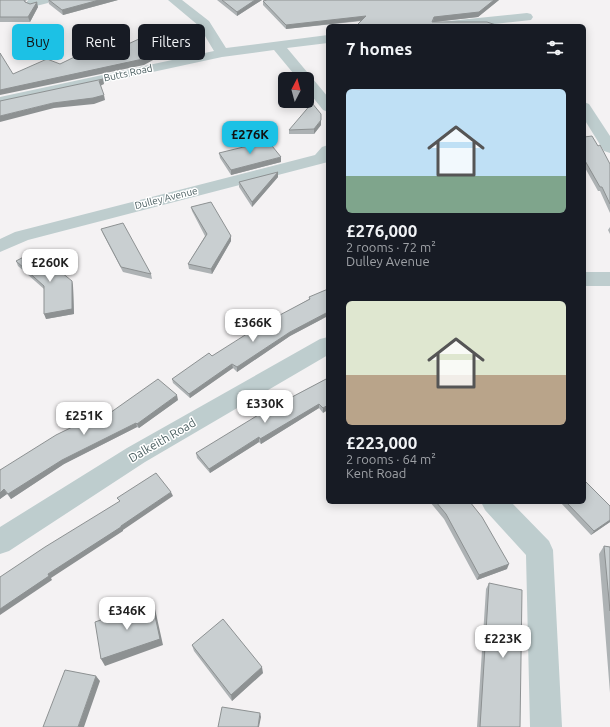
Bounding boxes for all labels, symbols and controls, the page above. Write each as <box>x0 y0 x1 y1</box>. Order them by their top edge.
chip: Buy <box>12 24 64 60</box>
chip: Rent <box>72 24 130 60</box>
chip: Filters <box>138 24 205 60</box>
icon: filters <box>544 37 566 59</box>
text: 7 homes <box>346 39 412 58</box>
street label: Butts Road <box>103 62 154 84</box>
north arrow <box>278 72 314 108</box>
map controls <box>278 72 314 108</box>
icon: home <box>420 115 492 187</box>
pin: £276K <box>222 121 278 155</box>
text: £276K <box>231 127 269 141</box>
street label: Dulley Avenue <box>133 185 199 211</box>
text: £276,000 <box>346 221 417 240</box>
text: 2 rooms · 72 m² <box>346 240 436 254</box>
pin: £260K <box>22 249 78 283</box>
text: Dulley Avenue <box>346 254 430 268</box>
text: £260K <box>31 255 69 269</box>
pin: £366K <box>225 309 281 343</box>
text: £366K <box>234 315 272 329</box>
icon: home <box>420 327 492 399</box>
pin: £330K <box>237 390 293 424</box>
text: £330K <box>246 396 284 410</box>
pin: £251K <box>56 402 112 436</box>
text: £251K <box>65 408 103 422</box>
street label: Dalkeith Road <box>126 416 198 464</box>
text: £223,000 <box>346 433 417 452</box>
text: 2 rooms · 64 m² <box>346 452 436 466</box>
text: Kent Road <box>346 466 406 480</box>
pin: £346K <box>99 597 155 631</box>
text: £346K <box>108 603 146 617</box>
pin: £223K <box>475 625 531 659</box>
text: £223K <box>484 631 522 645</box>

